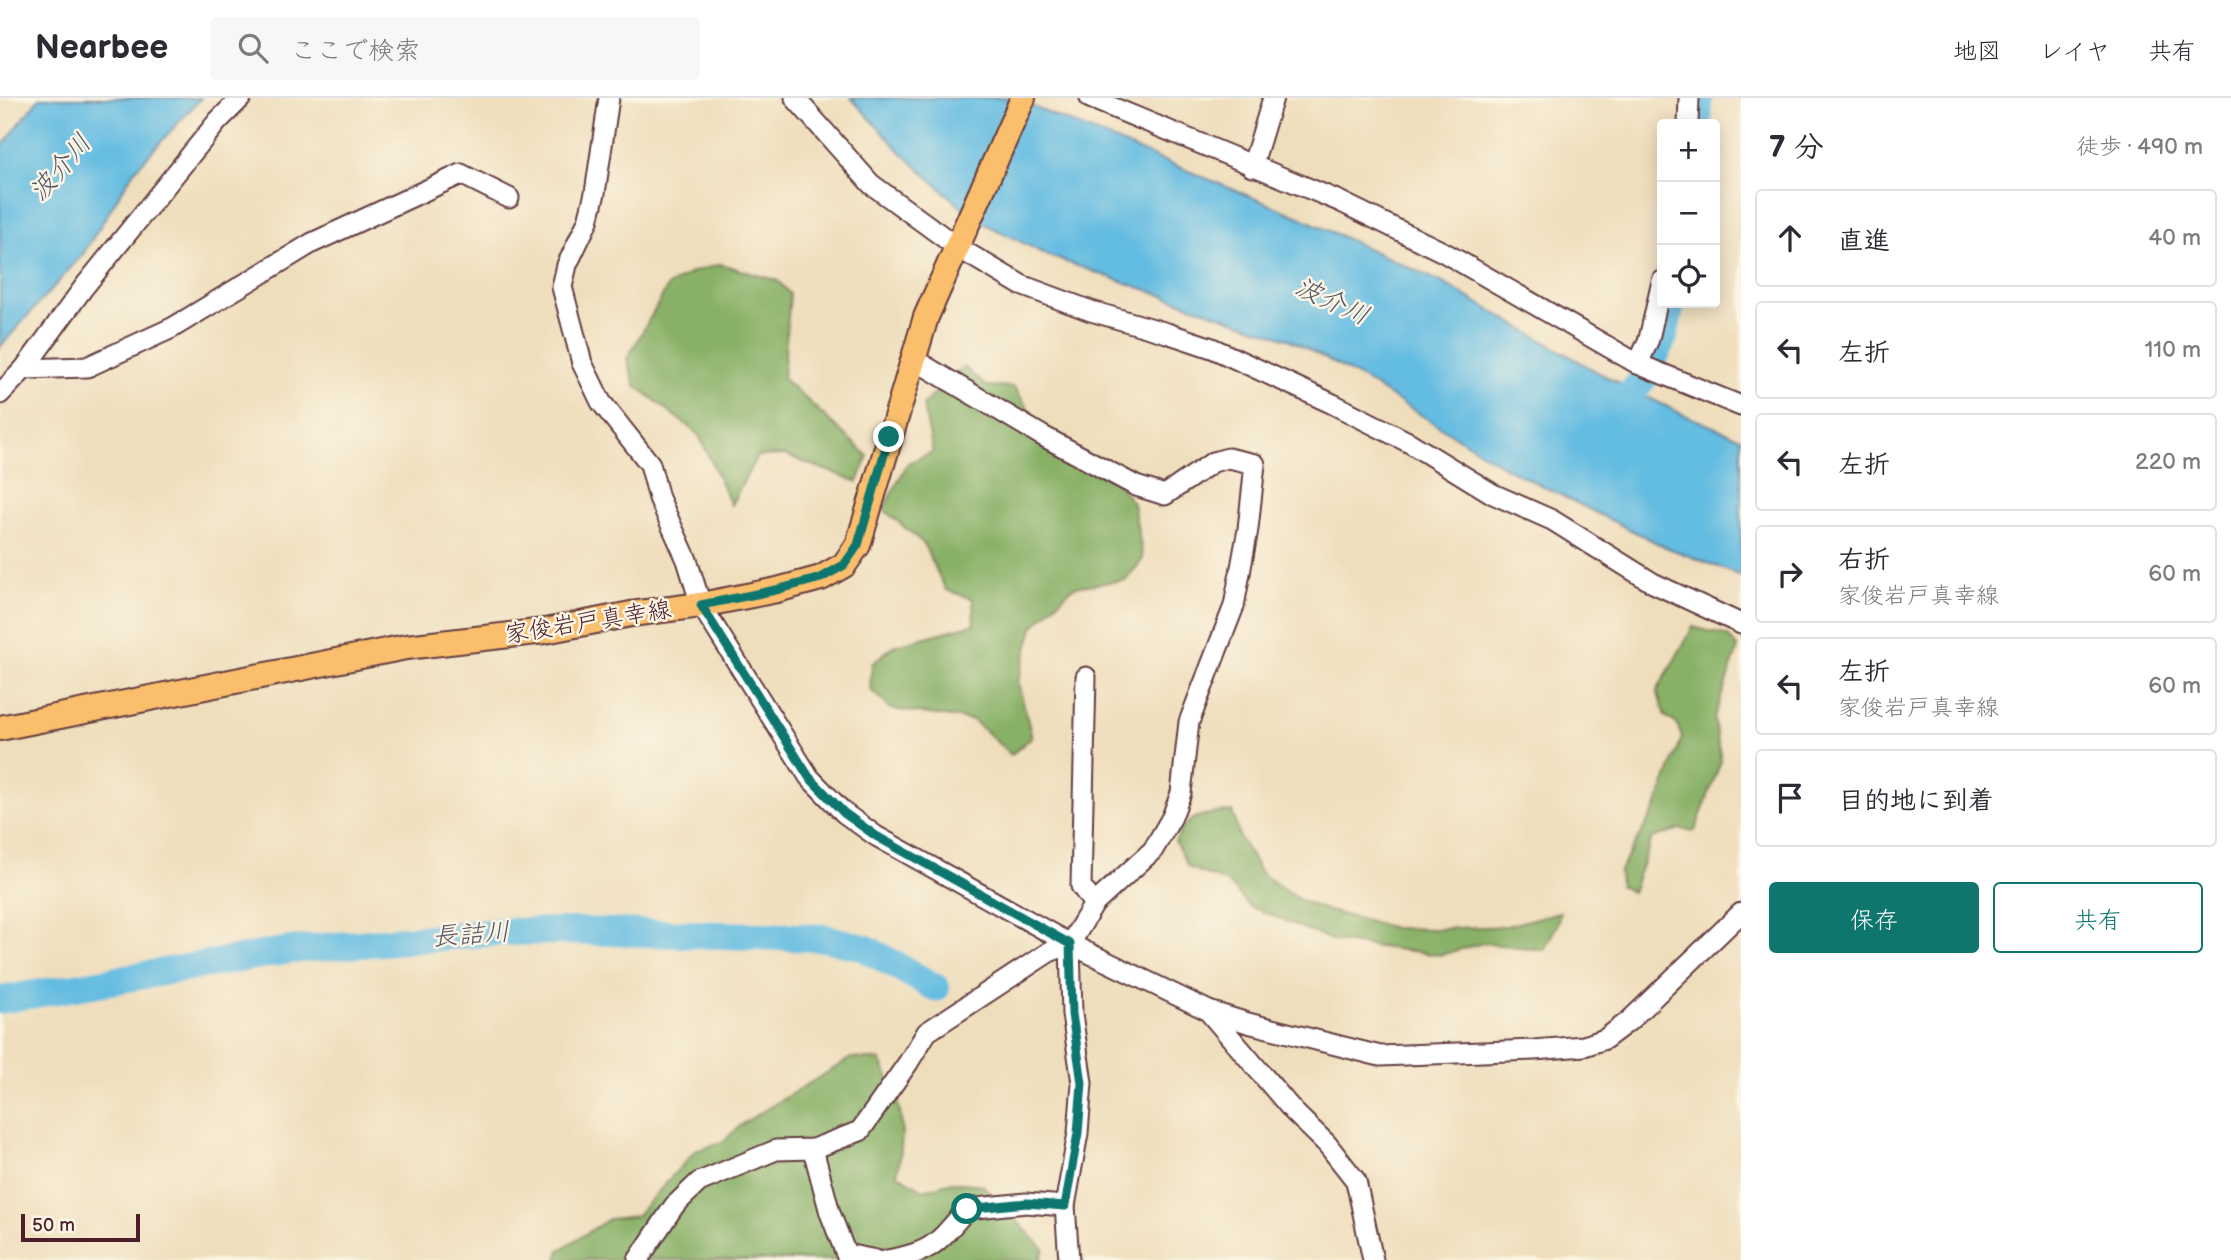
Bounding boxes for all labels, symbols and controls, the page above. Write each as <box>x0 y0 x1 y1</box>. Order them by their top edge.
search box <box>210 17 700 80</box>
text: Nearbee <box>35 28 168 68</box>
icon: search <box>234 29 272 67</box>
text: ここで検索 <box>290 36 420 67</box>
text: 地図 <box>1953 37 2001 66</box>
text: レイヤ <box>2039 37 2110 66</box>
text: 共有 <box>2148 37 2196 66</box>
map controls <box>1657 119 1720 308</box>
button: + <box>1657 119 1720 182</box>
water label: 波介川 <box>24 128 98 208</box>
text: 7 分 <box>1769 130 1824 166</box>
text: 徒歩 · 490 m <box>2076 133 2203 161</box>
button: − <box>1657 182 1720 245</box>
icon: ahead <box>1771 219 1809 257</box>
text: 40 m <box>2148 224 2201 252</box>
text: 直進 <box>1838 226 1890 257</box>
button: locate <box>1657 245 1720 308</box>
water label: 波介川 <box>1290 271 1374 333</box>
icon: left <box>1771 331 1809 369</box>
text: 110 m <box>2144 336 2201 364</box>
text: 左折 <box>1838 338 1890 369</box>
route end <box>873 421 904 452</box>
icon: left <box>1771 443 1809 481</box>
text: 220 m <box>2135 448 2201 476</box>
text: 左折 <box>1838 450 1890 481</box>
text: 右折 <box>1838 545 1890 576</box>
icon: right <box>1771 555 1809 593</box>
text: 60 m <box>2148 560 2201 588</box>
text: 家俊岩戸真幸線 <box>1838 582 1999 610</box>
street label: 家俊岩戸真幸線 <box>503 595 673 649</box>
text: 左折 <box>1838 657 1890 688</box>
icon: left <box>1771 667 1809 705</box>
text: 60 m <box>2148 672 2201 700</box>
text: 家俊岩戸真幸線 <box>1838 694 1999 722</box>
icon: arrive <box>1771 779 1809 817</box>
text: 目的地に到着 <box>1838 786 1994 817</box>
button: 保存 <box>1769 882 1979 953</box>
button: 共有 <box>1993 882 2203 953</box>
water label: 長詰川 <box>431 917 511 953</box>
route start <box>951 1193 982 1224</box>
scale bar <box>21 1211 140 1243</box>
text: 50 m <box>32 1214 75 1237</box>

